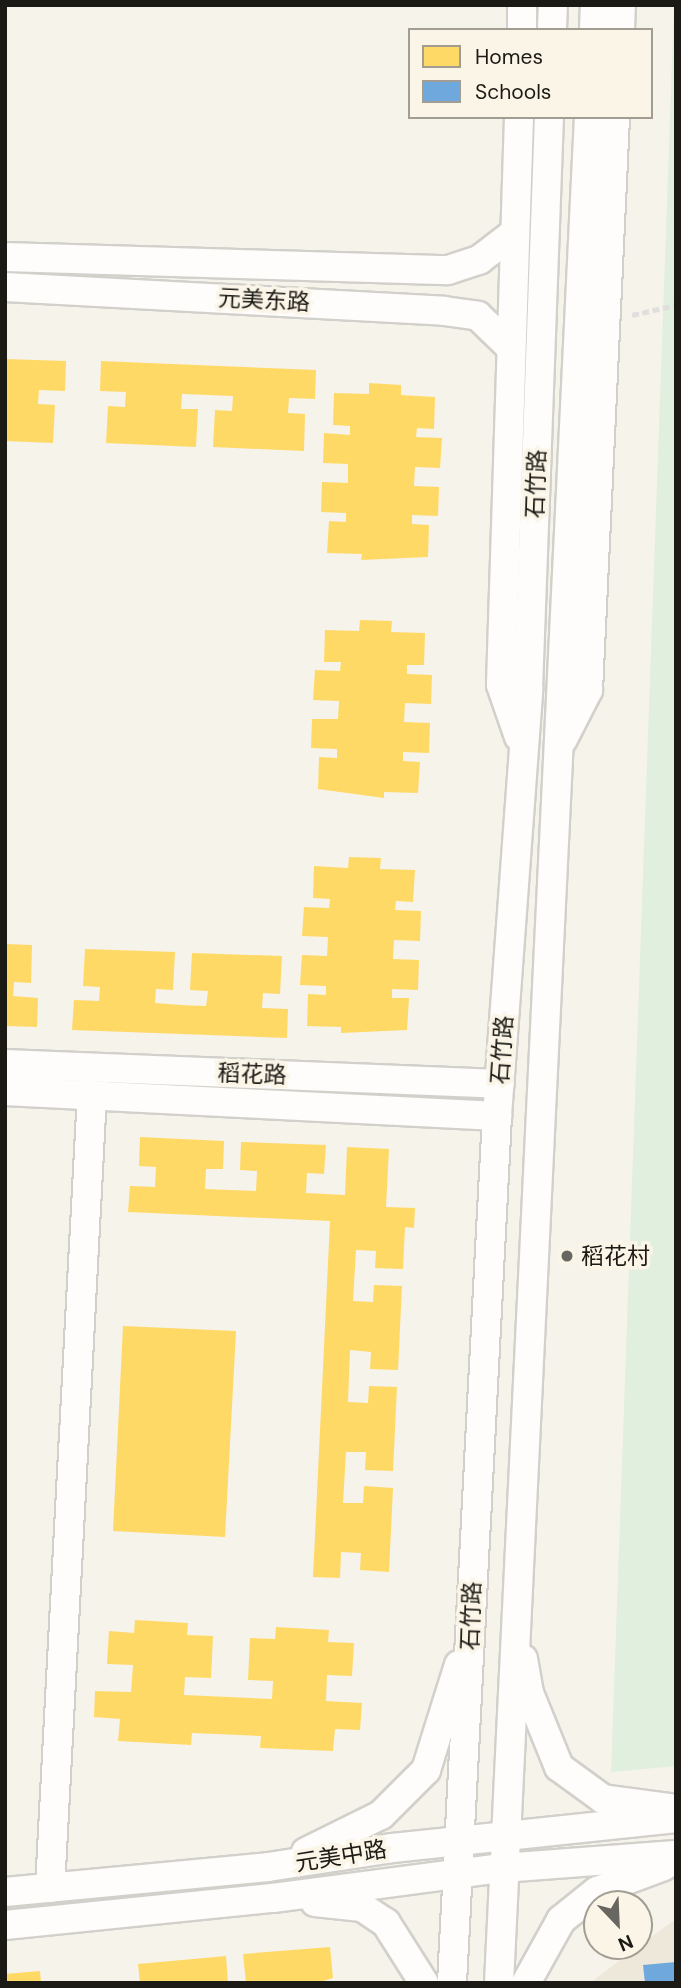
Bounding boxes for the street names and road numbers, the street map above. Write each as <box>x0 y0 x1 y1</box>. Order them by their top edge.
street label: 元美东路 <box>217 284 311 316</box>
street label: 石竹路 <box>521 449 551 519</box>
street label: 石竹路 <box>486 1015 518 1085</box>
street label: 稻花路 <box>217 1059 287 1089</box>
street label: 石竹路 <box>456 1581 486 1651</box>
street label: 元美中路 <box>293 1835 389 1877</box>

